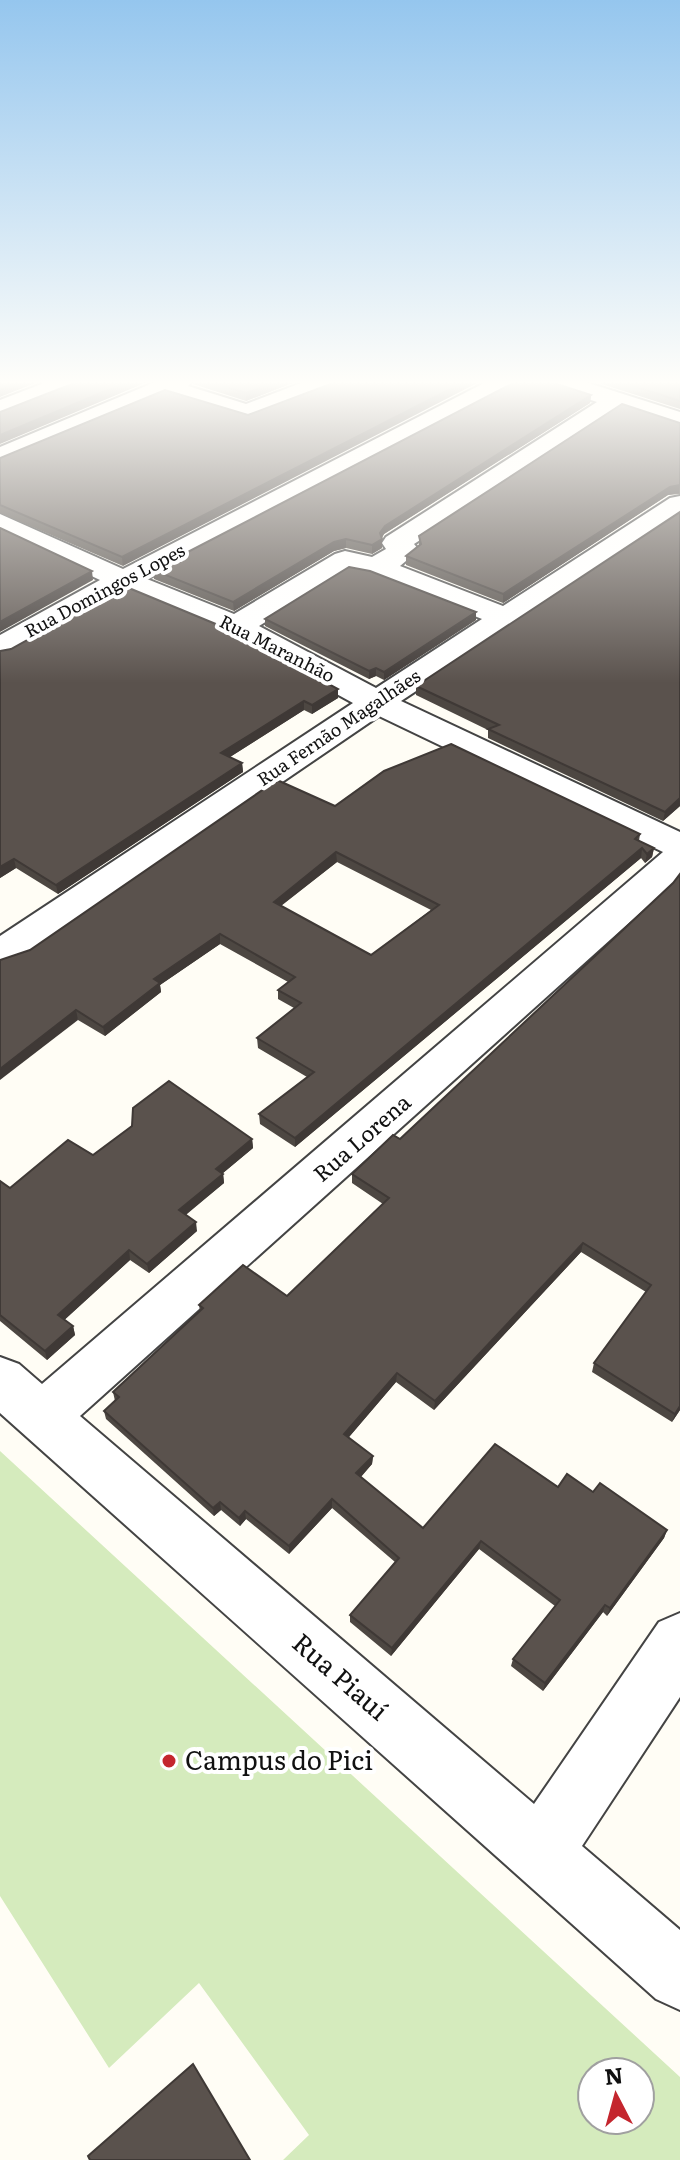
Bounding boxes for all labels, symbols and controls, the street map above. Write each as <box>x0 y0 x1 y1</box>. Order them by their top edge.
street label: Rua Domingos Lopes <box>19 536 189 643</box>
street label: Rua Maranhão <box>215 607 340 688</box>
street label: Rua Fernão Magalhães <box>251 662 425 792</box>
street label: Rua Lorena <box>305 1085 417 1189</box>
street label: Rua Piauí <box>285 1622 399 1728</box>
place label: Campus do Pici <box>185 1739 373 1778</box>
marker: Campus do Pici <box>160 1752 178 1770</box>
north arrow <box>576 2056 656 2136</box>
text: N <box>603 2057 625 2092</box>

